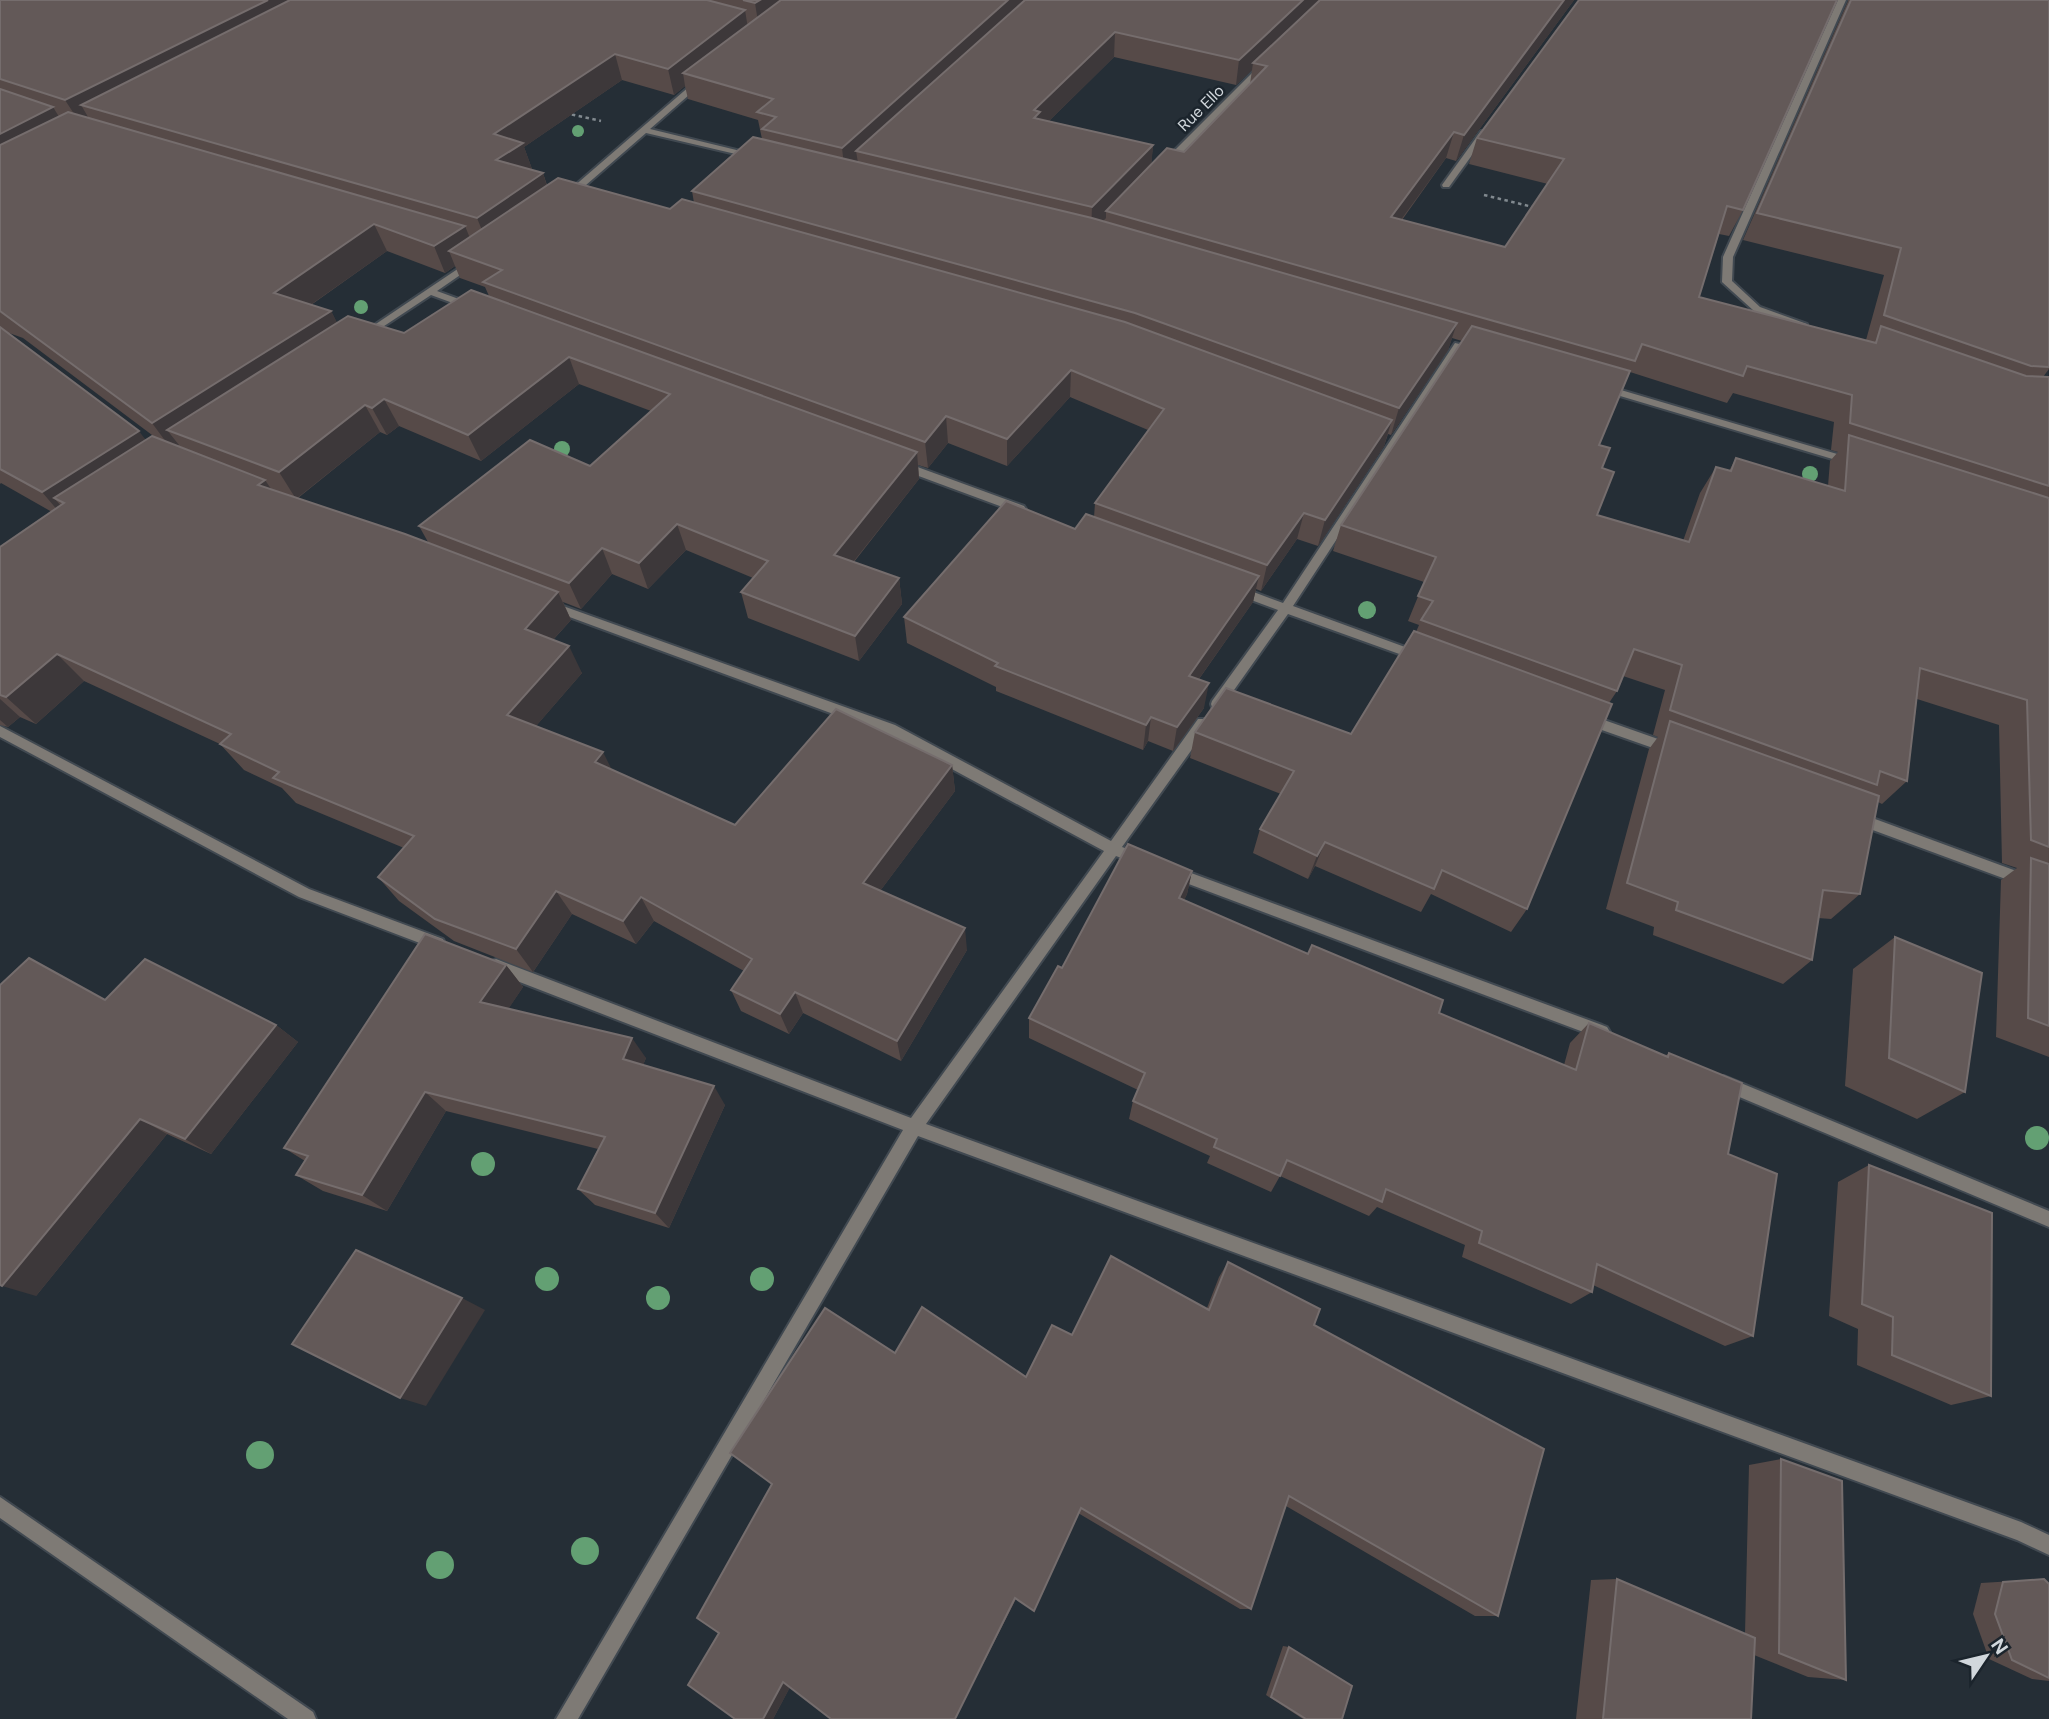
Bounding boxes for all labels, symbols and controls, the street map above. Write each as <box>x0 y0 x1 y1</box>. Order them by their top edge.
street label: Rue Ello <box>1173 80 1229 136</box>
north arrow <box>1951 1621 2021 1691</box>
text: N <box>1985 1634 2014 1659</box>

